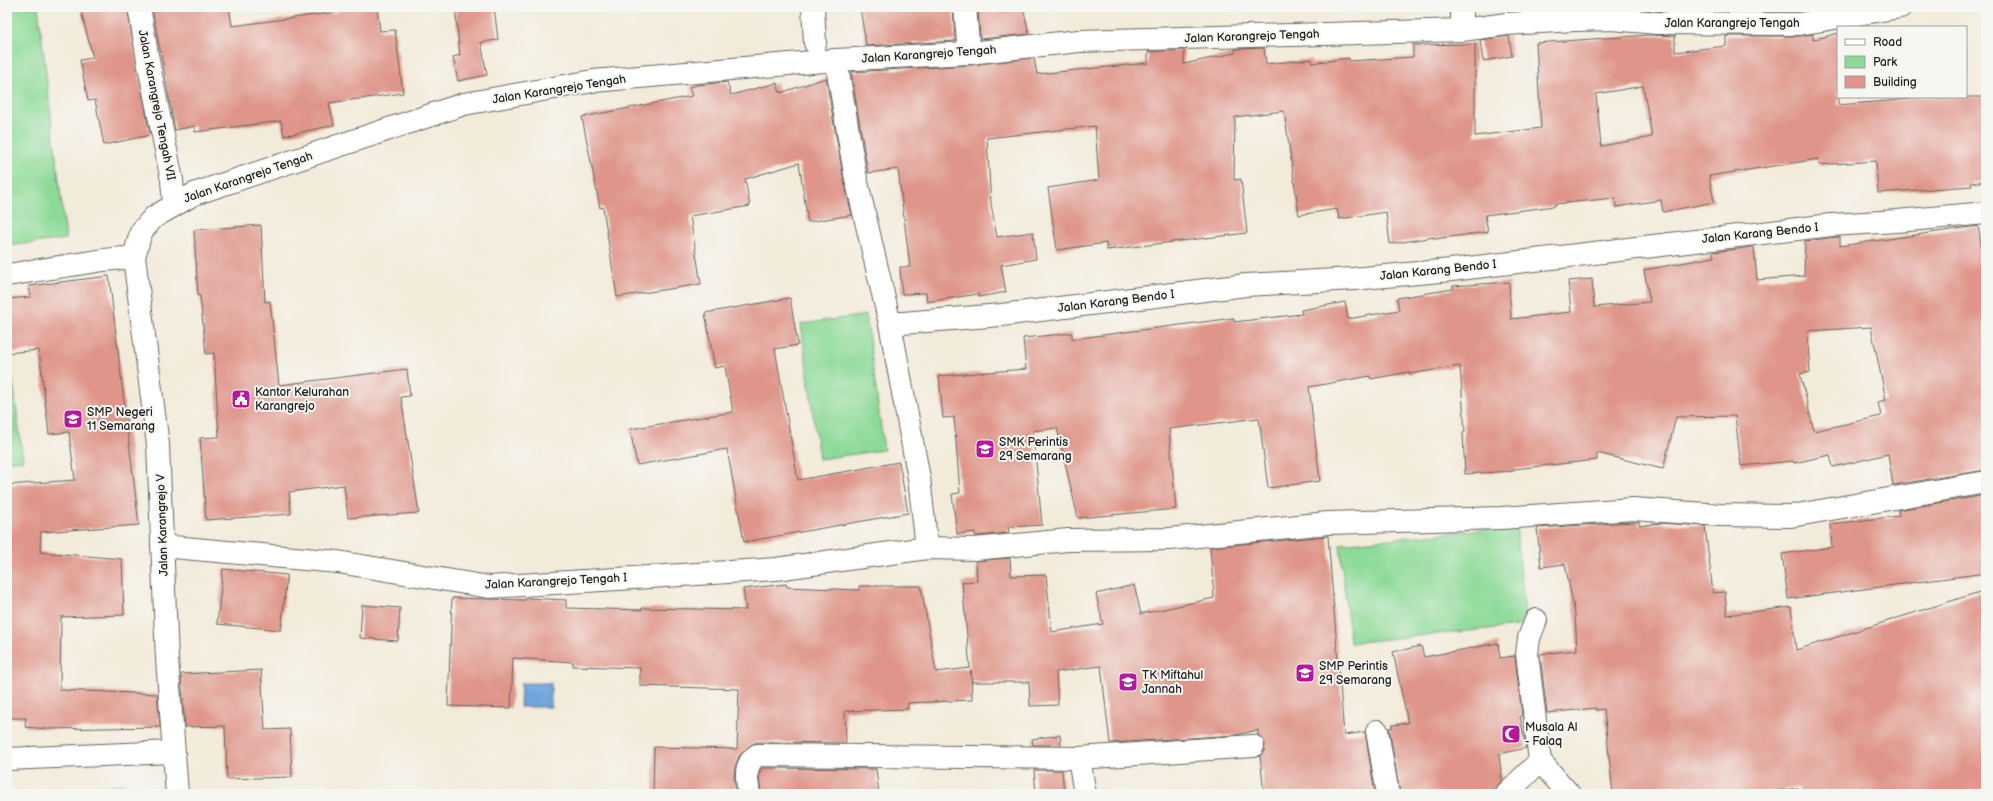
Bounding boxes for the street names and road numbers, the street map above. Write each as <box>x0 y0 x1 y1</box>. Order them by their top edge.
street label: Jalan Karangrejo Tengah <box>1664 16 1800 31</box>
street label: Jalan Karangrejo Tengah <box>1184 27 1320 46</box>
street label: Jalan Karangrejo Tengah VII <box>135 29 179 182</box>
street label: Jalan Karangrejo Tengah <box>861 42 997 67</box>
street label: Jalan Karangrejo Tengah <box>491 71 627 107</box>
street label: Jalan Karangrejo Tengah <box>182 148 315 207</box>
street label: Jalan Karang Bendo I <box>1701 220 1819 247</box>
street label: Jalan Karang Bendo I <box>1379 257 1497 284</box>
street label: Jalan Karang Bendo I <box>1057 287 1175 316</box>
street label: Jalan Karangrejo V <box>153 473 172 576</box>
street label: Jalan Karangrejo Tengah I <box>485 570 628 593</box>

